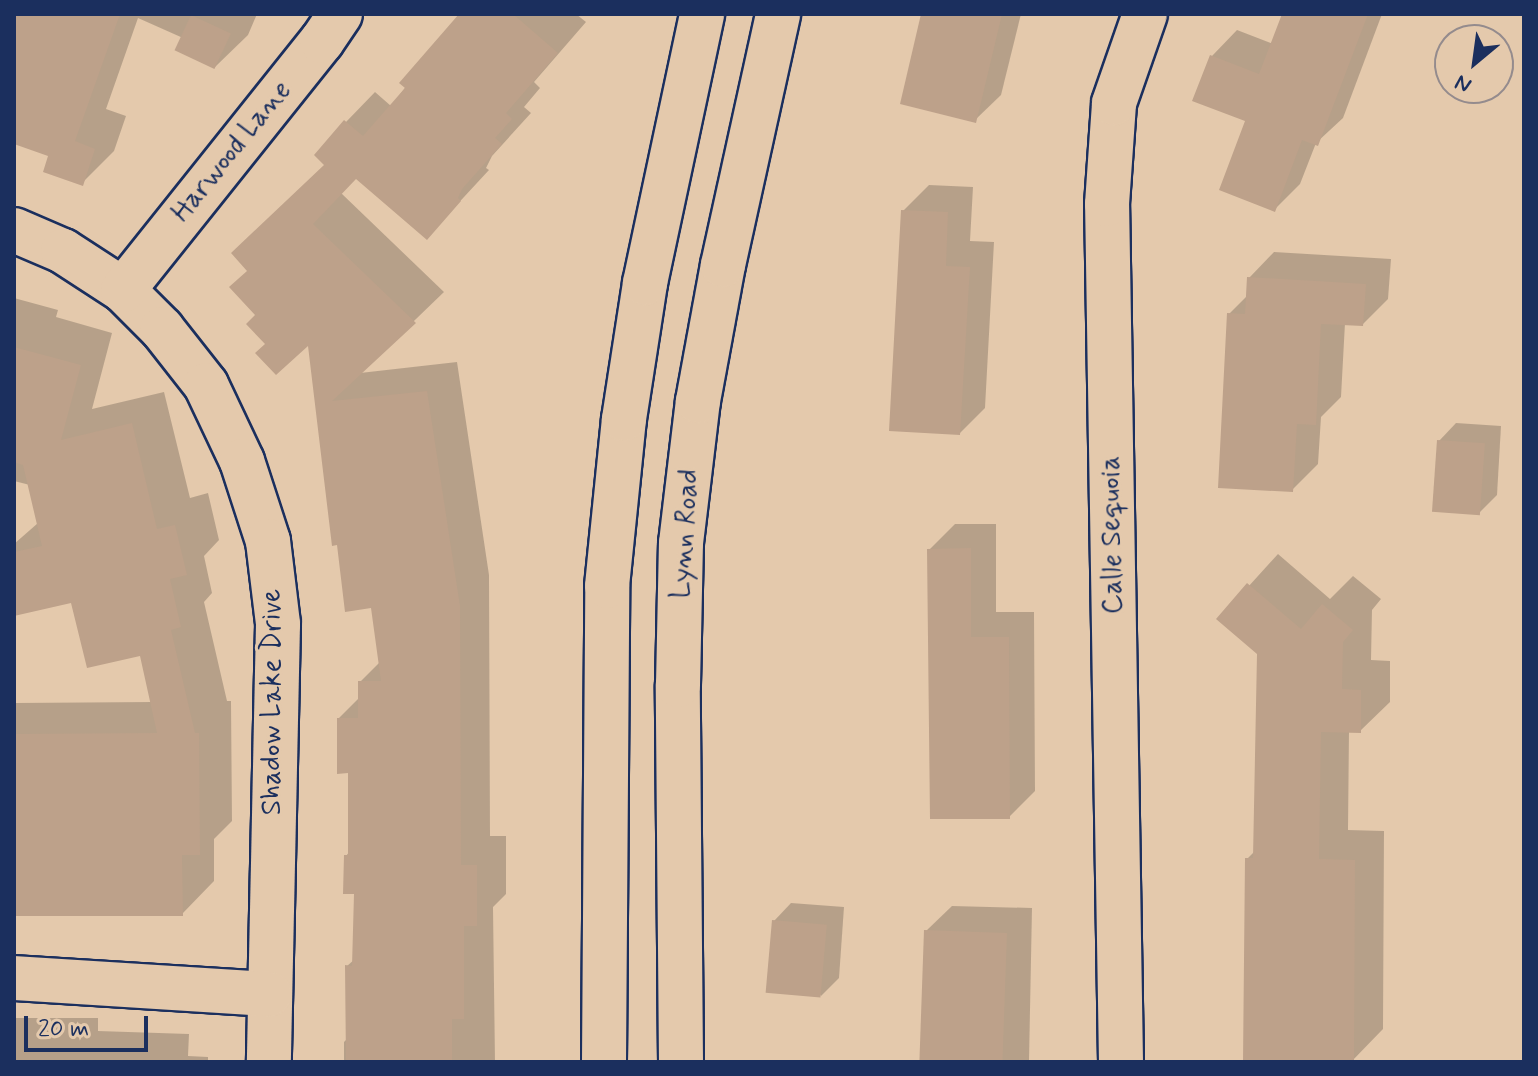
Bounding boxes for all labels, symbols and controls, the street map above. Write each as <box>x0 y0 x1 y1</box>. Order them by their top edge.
north arrow <box>1434 24 1514 104</box>
text: N <box>1450 67 1477 99</box>
street label: Harwood Lane <box>166 76 298 228</box>
street label: Calle Sequoia <box>1095 458 1131 612</box>
street label: Lynn Road <box>665 468 707 600</box>
street label: Shadow Lake Drive <box>256 589 290 815</box>
scale bar <box>28 1000 152 1050</box>
text: 20 m <box>38 1014 89 1045</box>

